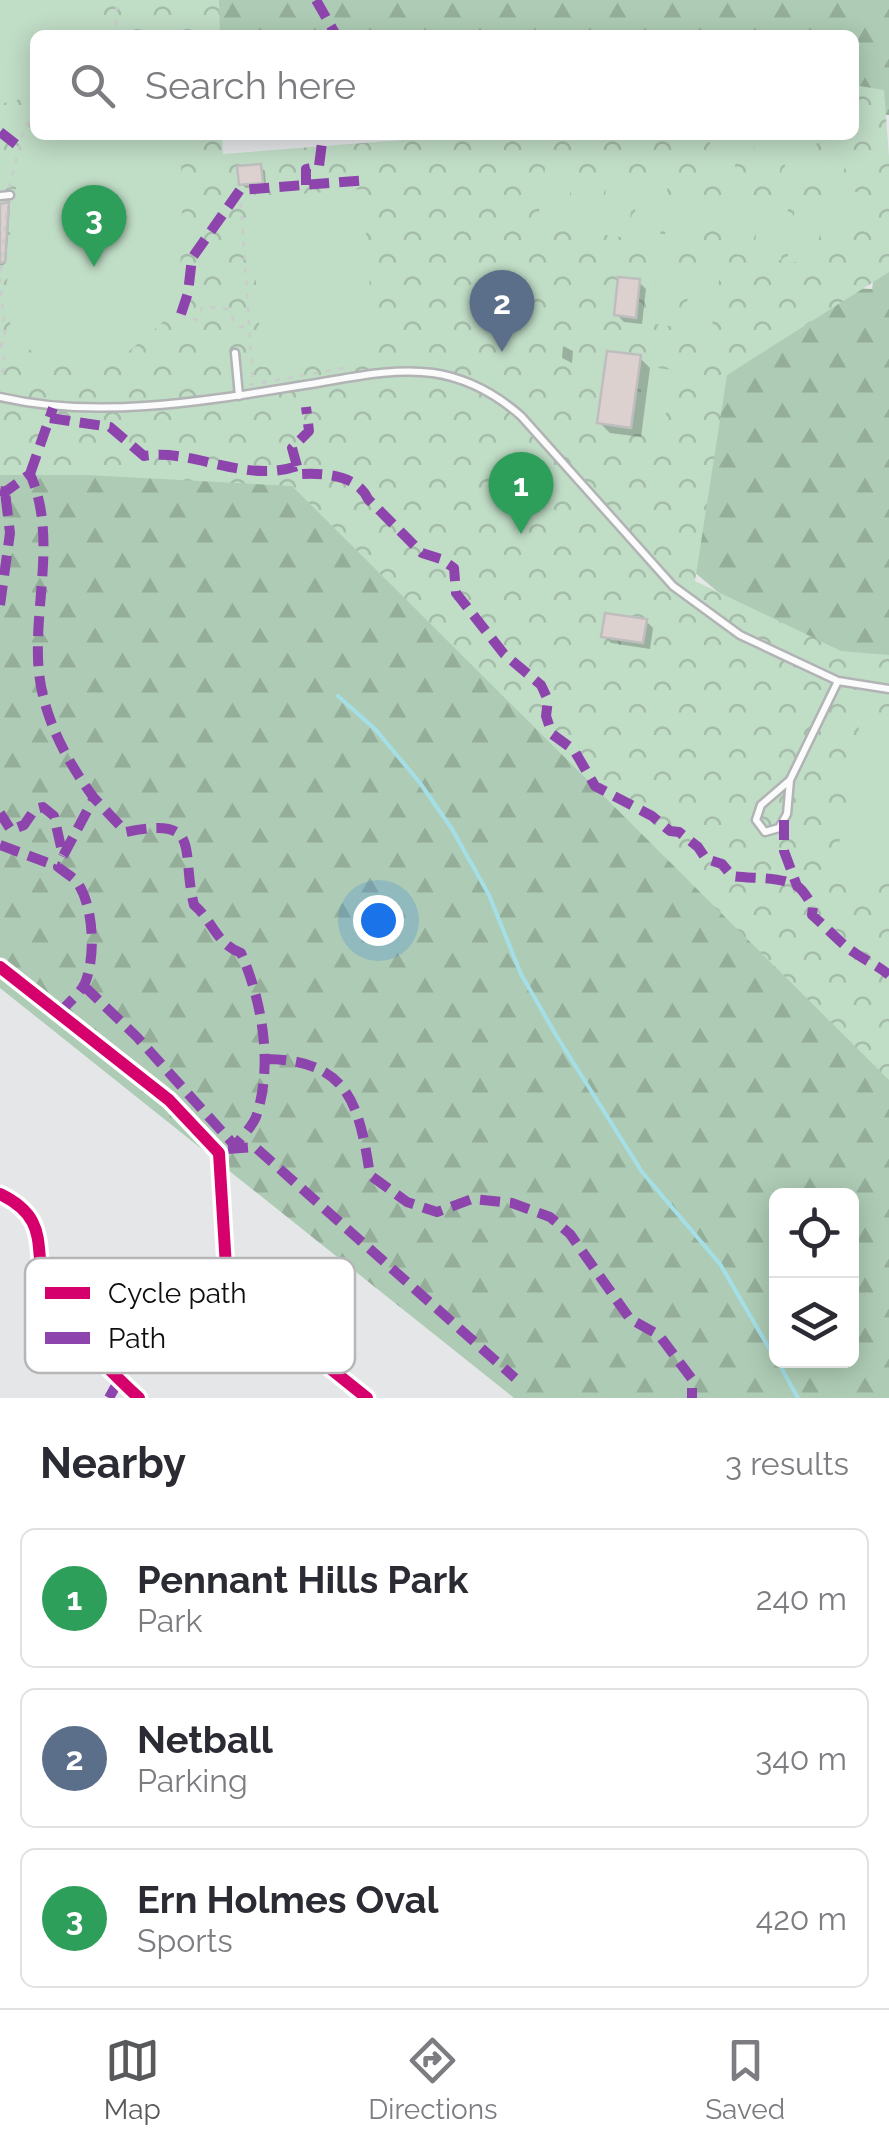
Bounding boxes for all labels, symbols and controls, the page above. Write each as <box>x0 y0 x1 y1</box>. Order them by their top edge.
search box <box>30 30 859 140</box>
icon: search <box>65 58 120 113</box>
text: Search here <box>145 63 356 108</box>
pin: 3 <box>62 184 126 267</box>
pin: 2 <box>470 270 534 352</box>
pin: 1 <box>488 452 554 534</box>
your location <box>353 895 404 946</box>
map controls <box>769 1188 859 1368</box>
button: locate <box>769 1188 859 1278</box>
legend <box>25 1258 355 1373</box>
text: Cycle path <box>108 1277 247 1310</box>
button: layers <box>769 1278 859 1368</box>
text: Path <box>108 1322 166 1355</box>
text: Nearby <box>40 1439 186 1488</box>
text: 3 results <box>725 1445 849 1482</box>
text: Pennant Hills Park <box>137 1557 468 1602</box>
text: 1 <box>67 1580 82 1617</box>
text: 240 m <box>756 1580 847 1617</box>
text: Park <box>137 1602 202 1639</box>
text: Netball <box>137 1717 273 1762</box>
text: 2 <box>65 1740 84 1777</box>
text: 340 m <box>755 1740 847 1777</box>
text: Parking <box>137 1762 248 1799</box>
text: Ern Holmes Oval <box>137 1877 439 1922</box>
text: 3 <box>66 1900 83 1937</box>
text: 420 m <box>756 1900 847 1937</box>
text: Sports <box>137 1922 233 1959</box>
tab: Map <box>104 2033 161 2126</box>
tab: Directions <box>368 2033 498 2126</box>
tab: Saved <box>705 2033 785 2126</box>

